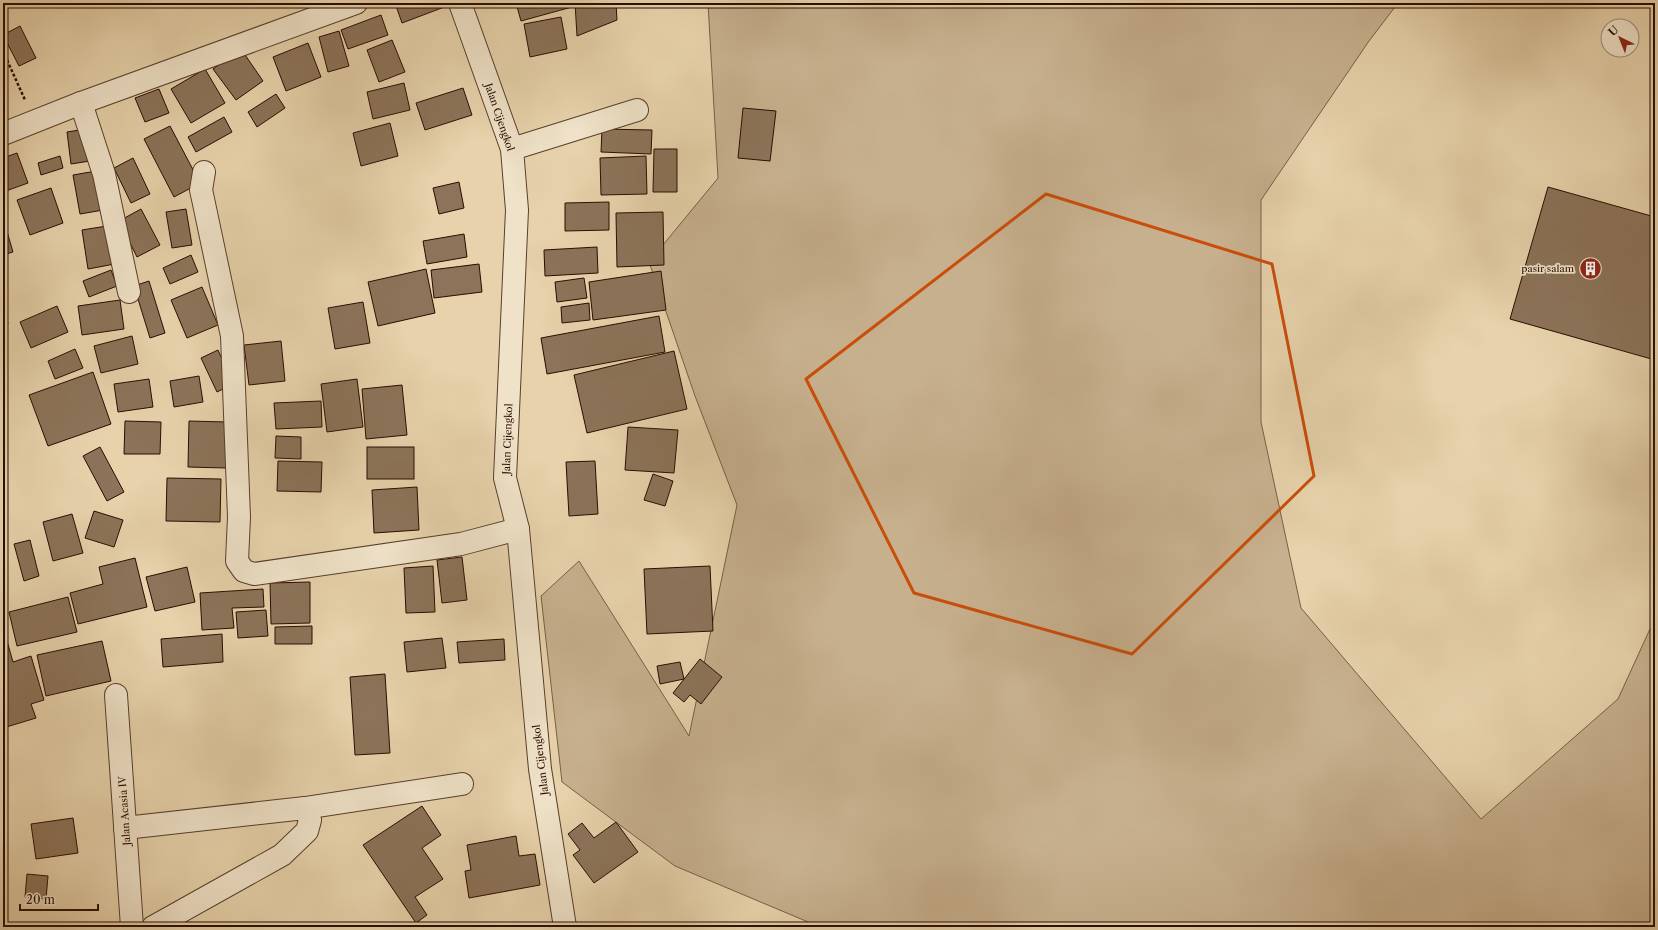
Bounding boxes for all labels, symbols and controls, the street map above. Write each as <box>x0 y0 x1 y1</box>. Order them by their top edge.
north arrow <box>1600 18 1640 58</box>
text: U <box>1605 22 1621 39</box>
street label: Jalan Cijengkol <box>481 80 517 153</box>
building icon: pasir salam <box>1577 255 1603 281</box>
place label: pasir salam <box>1521 262 1575 275</box>
street label: Jalan Cijengkol <box>500 403 515 477</box>
street label: Jalan Cijengkol <box>530 724 552 798</box>
street label: Jalan Acasia IV <box>116 775 134 848</box>
scale bar <box>20 886 98 912</box>
text: 20 m <box>26 892 55 907</box>

